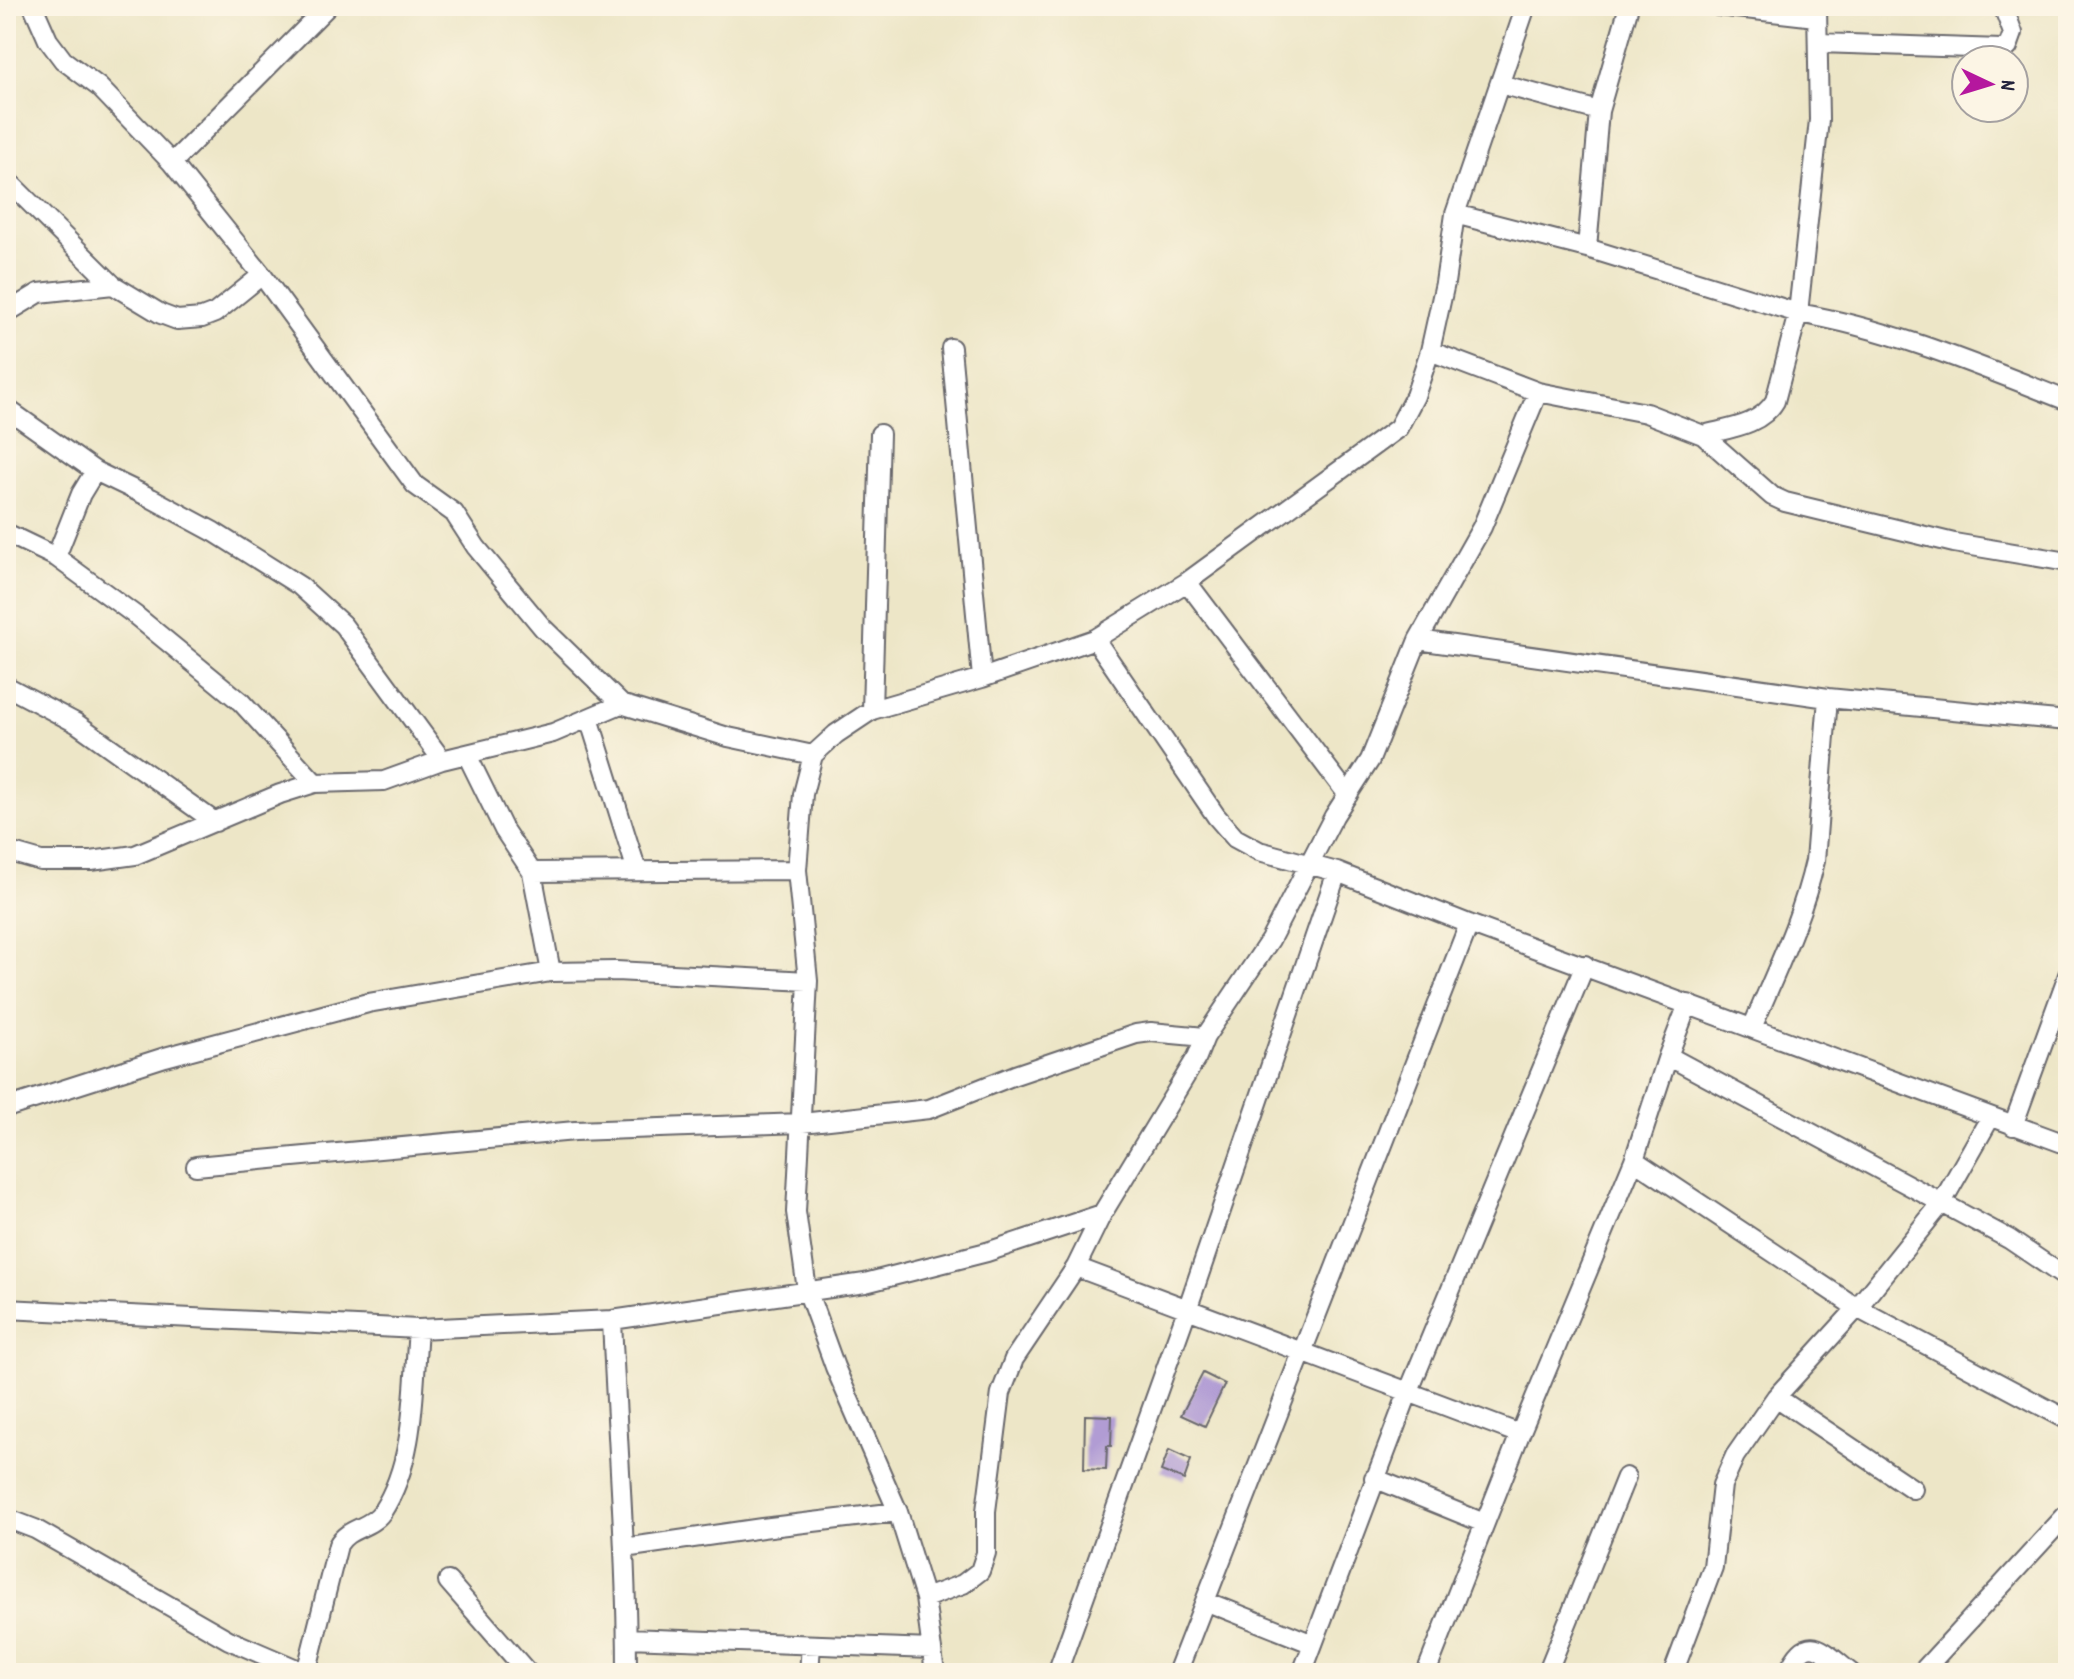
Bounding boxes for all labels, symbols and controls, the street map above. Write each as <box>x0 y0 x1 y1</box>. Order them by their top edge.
north arrow <box>1950 44 2030 124</box>
text: N <box>1991 79 2022 92</box>

